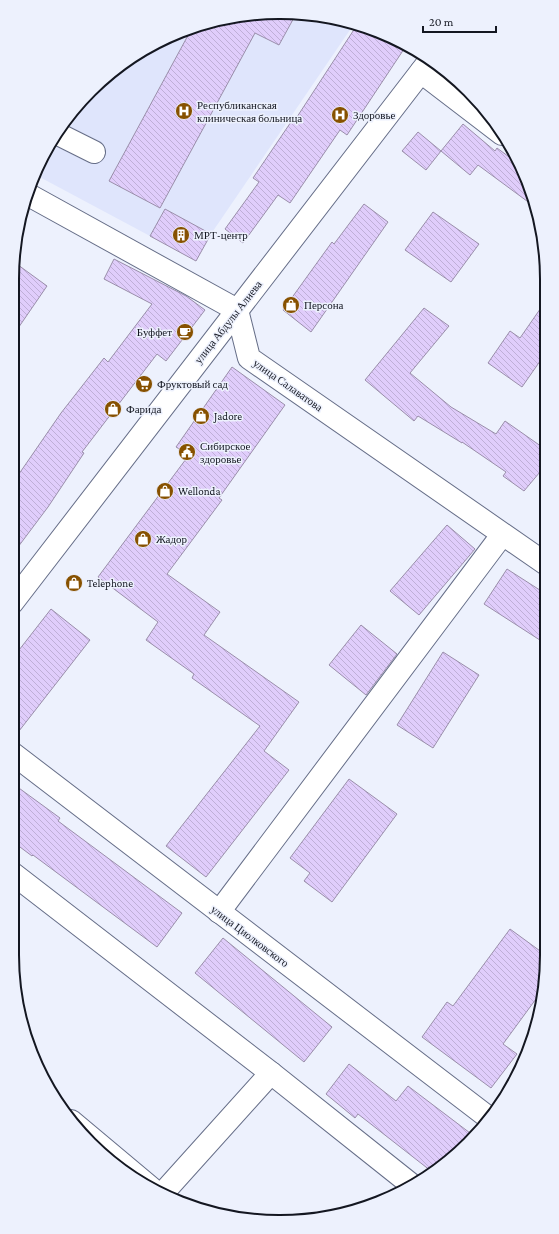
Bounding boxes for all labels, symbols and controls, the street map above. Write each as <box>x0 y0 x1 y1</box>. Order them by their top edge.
scale bar <box>423 8 496 34</box>
text: 20 m <box>429 15 454 29</box>
place label: Республиканская клиническая больница <box>197 99 302 124</box>
hospital icon: Республиканская клиническая больница <box>174 101 194 121</box>
hospital icon: Здоровье <box>330 105 350 125</box>
place label: Здоровье <box>353 109 396 121</box>
building icon: МРТ-центр <box>171 225 191 245</box>
place label: МРТ-центр <box>194 229 248 241</box>
street label: улица Абдулы Алиева <box>192 278 264 366</box>
shop icon: Персона <box>281 295 301 315</box>
place label: Персона <box>304 299 344 311</box>
cafe icon: Буффет <box>175 322 195 342</box>
place label: Буффет <box>137 326 172 338</box>
street label: улица Салаватова <box>251 357 325 413</box>
supermarket icon: Фруктовый сад <box>134 374 154 394</box>
place label: Фруктовый сад <box>157 378 228 390</box>
shop icon: Фарида <box>103 399 123 419</box>
place label: Фарида <box>126 403 162 415</box>
shop icon: Jadore <box>191 406 211 426</box>
place label: Jadore <box>213 410 242 423</box>
place label: Сибирское здоровье <box>200 440 251 465</box>
public building icon: Сибирское здоровье <box>177 442 197 462</box>
shop icon: Wellonda <box>155 481 175 501</box>
place label: Wellonda <box>178 485 221 497</box>
shop icon: Жадор <box>133 529 153 549</box>
place label: Жадор <box>156 533 188 545</box>
shop icon: Telephone <box>64 573 84 593</box>
place label: Telephone <box>87 577 133 590</box>
street label: улица Циолковского <box>209 903 292 969</box>

